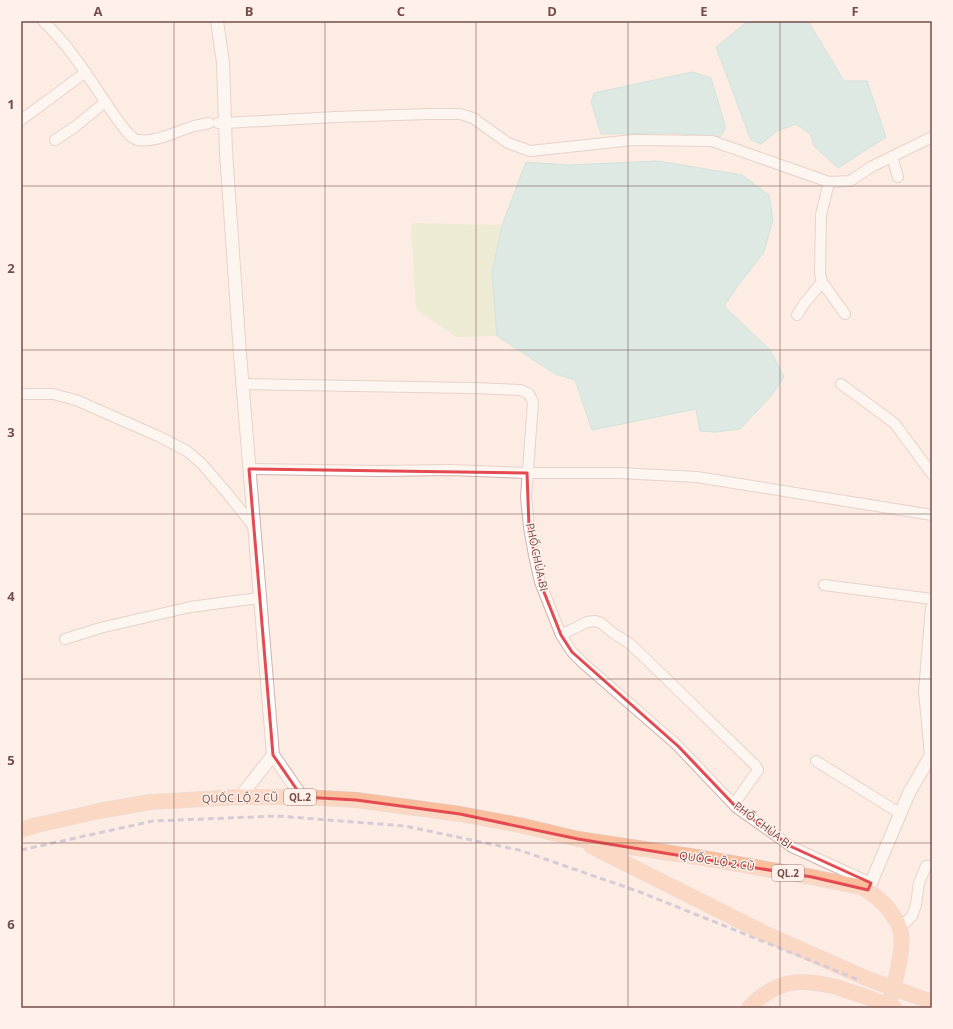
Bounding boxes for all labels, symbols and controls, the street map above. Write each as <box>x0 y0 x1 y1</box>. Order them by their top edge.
text: A <box>94 2 103 20</box>
text: B <box>245 2 254 20</box>
text: C <box>397 2 405 20</box>
text: D <box>547 2 557 20</box>
text: E <box>700 2 708 20</box>
text: F <box>851 2 859 20</box>
text: 1 <box>7 95 15 113</box>
text: 2 <box>7 259 15 277</box>
text: 3 <box>7 423 15 441</box>
street label: PHỐ CHÙA BI <box>523 521 552 592</box>
text: 4 <box>7 587 15 605</box>
text: 5 <box>7 751 15 769</box>
street label: QUỐC LỘ 2 CŨ <box>202 789 278 806</box>
road number: QL.2 <box>284 789 316 805</box>
street label: PHỐ CHÙA BI <box>731 798 795 851</box>
street label: QUỐC LỘ 2 CŨ <box>678 847 756 874</box>
road number: QL.2 <box>772 865 804 881</box>
text: 6 <box>7 915 15 933</box>

